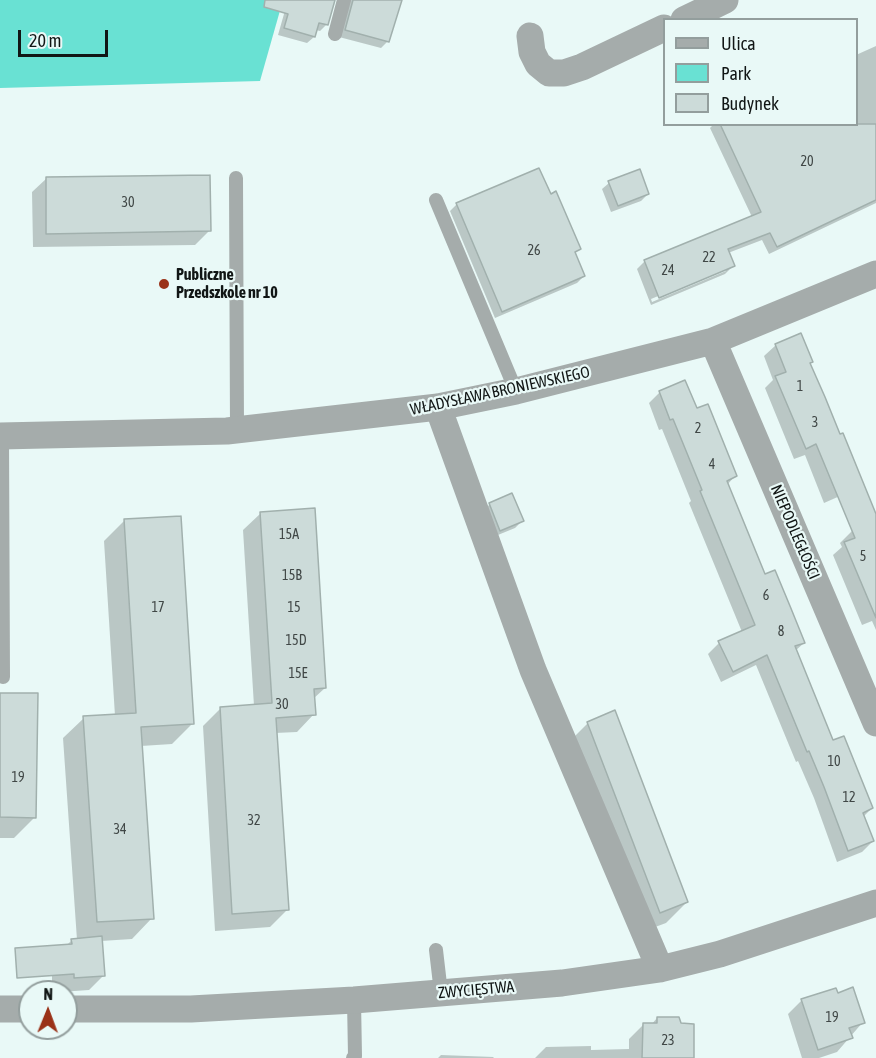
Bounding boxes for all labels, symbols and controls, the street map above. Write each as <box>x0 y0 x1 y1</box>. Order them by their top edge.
scale bar <box>21 18 111 56</box>
legend <box>663 18 858 126</box>
text: 20 m <box>29 30 61 51</box>
text: Ulica <box>721 33 756 54</box>
text: Park <box>721 63 751 84</box>
text: Budynek <box>721 93 779 114</box>
house number: 20 <box>800 154 814 170</box>
house number: 30 <box>121 195 135 211</box>
house number: 26 <box>527 243 541 259</box>
house number: 22 <box>702 250 716 266</box>
house number: 24 <box>661 263 675 279</box>
place label: Publiczne Przedszkole nr 10 <box>176 265 278 303</box>
marker: Publiczne Przedszkole nr 10 <box>157 277 171 291</box>
street label: WŁADYSŁAWA BRONIEWSKIEGO <box>409 363 591 419</box>
house number: 1 <box>797 379 803 395</box>
house number: 3 <box>812 415 818 431</box>
house number: 2 <box>695 421 701 437</box>
house number: 4 <box>709 457 715 473</box>
street label: NIEPODLEGŁOŚCI <box>766 482 824 582</box>
house number: 15A <box>279 527 299 543</box>
house number: 5 <box>860 549 866 565</box>
house number: 15B <box>282 568 302 584</box>
house number: 6 <box>763 588 769 604</box>
house number: 17 <box>151 600 165 616</box>
house number: 15 <box>287 600 301 616</box>
house number: 8 <box>778 624 784 640</box>
house number: 15D <box>286 633 306 649</box>
house number: 15E <box>288 666 308 682</box>
house number: 30 <box>275 697 289 713</box>
house number: 10 <box>827 754 841 770</box>
house number: 19 <box>11 770 25 786</box>
house number: 12 <box>842 790 856 806</box>
house number: 32 <box>247 813 261 829</box>
house number: 34 <box>113 822 127 838</box>
street label: ZWYCIĘSTWA <box>437 977 515 1003</box>
north arrow <box>18 980 78 1040</box>
text: N <box>43 985 53 1003</box>
house number: 19 <box>825 1010 839 1026</box>
house number: 23 <box>661 1033 675 1049</box>

